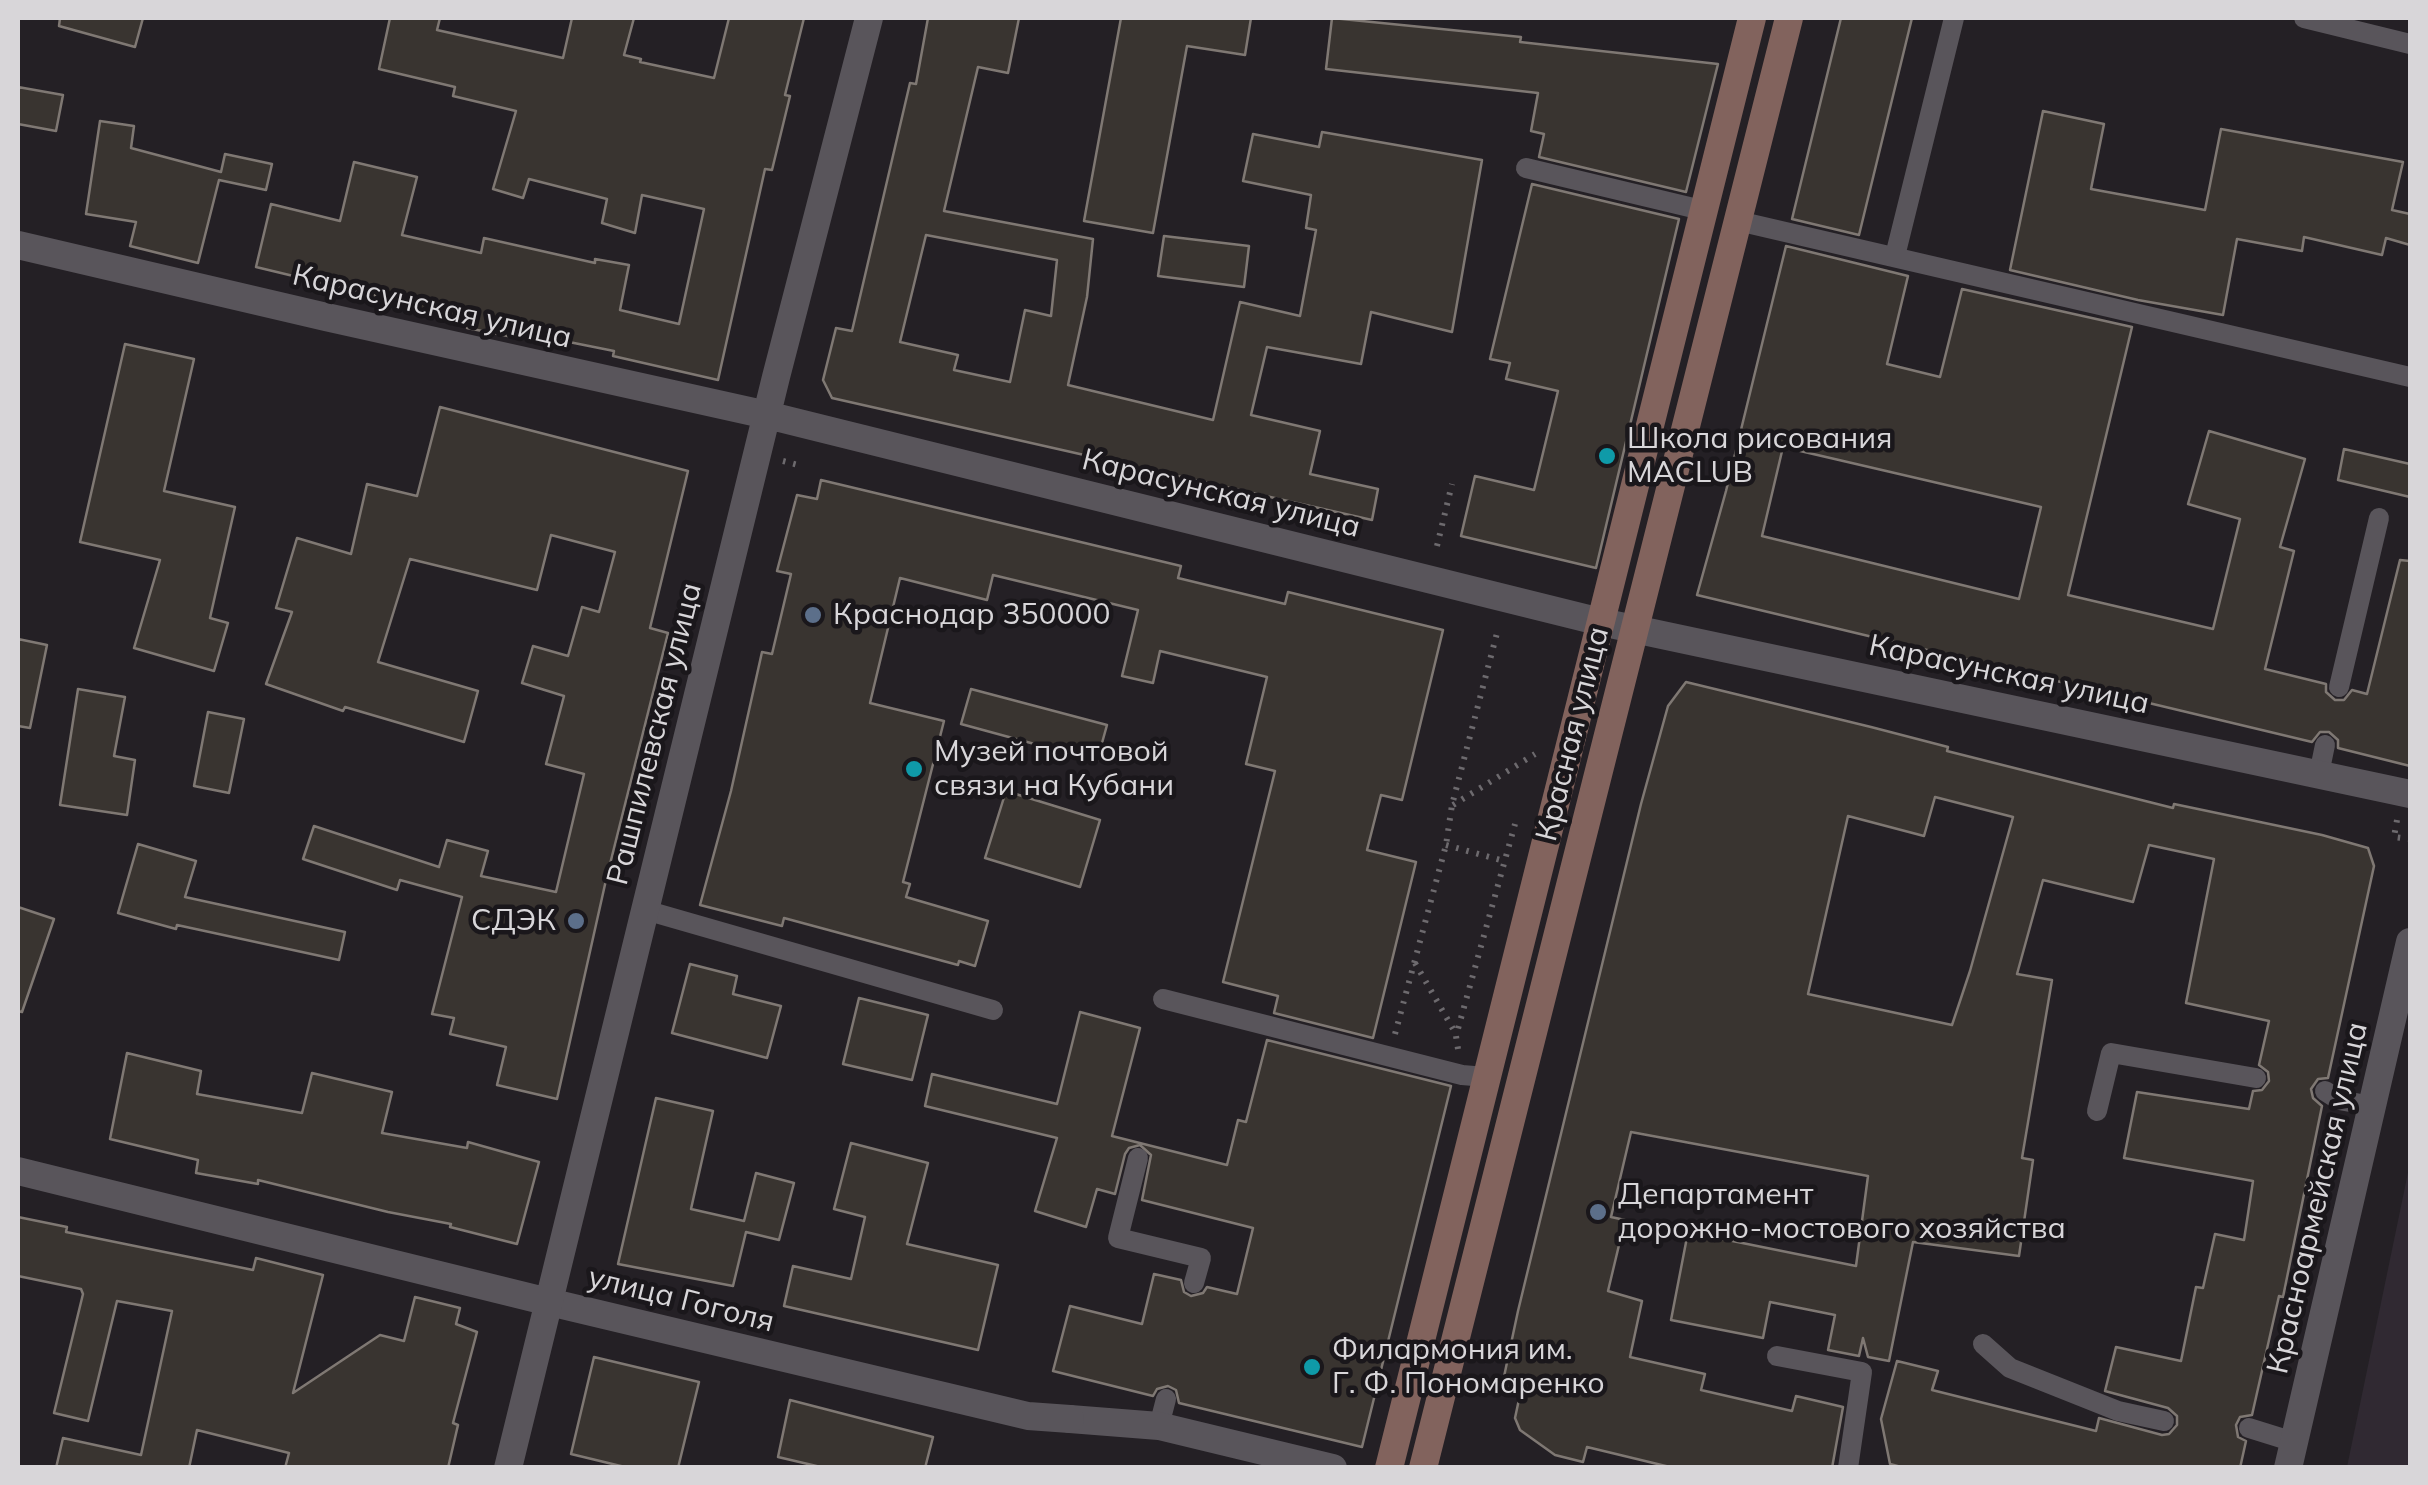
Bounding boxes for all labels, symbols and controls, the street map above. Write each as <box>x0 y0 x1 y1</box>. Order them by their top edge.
street label: Карасунская улица <box>289 257 575 357</box>
place label: Школа рисования MACLUB <box>1627 421 1892 492</box>
street label: Карасунская улица <box>1078 442 1364 546</box>
marker: Школа рисования MACLUB <box>1596 445 1618 467</box>
street label: Рашпилевская улица <box>600 579 710 889</box>
place label: Краснодар 350000 <box>833 597 1110 633</box>
marker: Краснодар 350000 <box>802 604 824 626</box>
street label: Красная улица <box>1529 623 1617 845</box>
street label: Карасунская улица <box>1866 628 2152 722</box>
place label: Музей почтовой связи на Кубани <box>934 734 1174 804</box>
marker: Музей почтовой связи на Кубани <box>903 758 925 780</box>
place label: СДЭК <box>471 903 556 939</box>
marker: СДЭК <box>565 910 587 932</box>
street label: Красноармейская улица <box>2260 1019 2376 1377</box>
place label: Департамент дорожно-мостового хозяйства <box>1618 1177 2066 1248</box>
marker: Департамент дорожно-мостового хозяйства <box>1587 1201 1609 1223</box>
street label: улица Гоголя <box>584 1260 778 1340</box>
place label: Филармония им. Г. Ф. Пономаренко <box>1332 1332 1605 1402</box>
marker: Филармония им. Г. Ф. Пономаренко <box>1301 1356 1323 1378</box>

